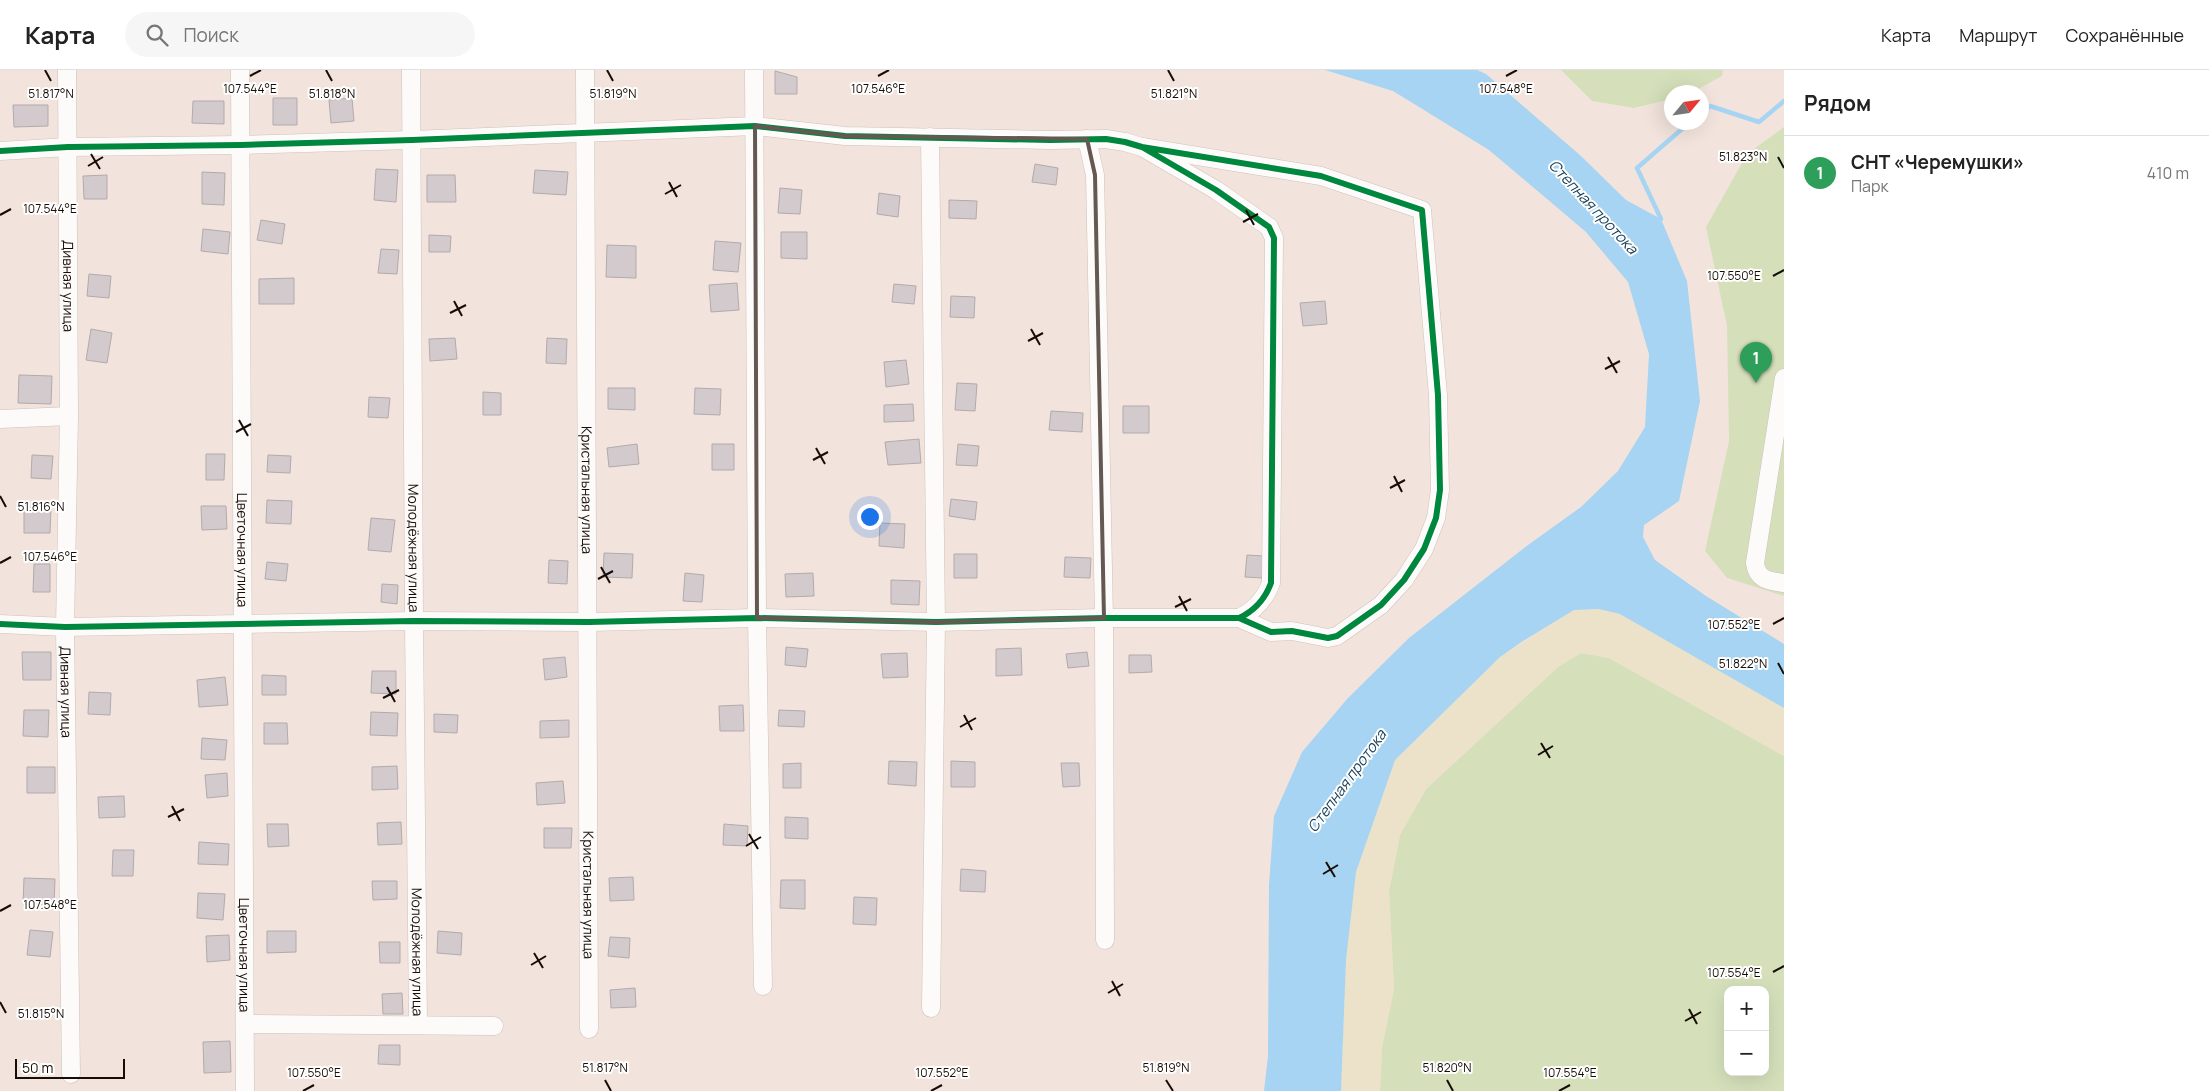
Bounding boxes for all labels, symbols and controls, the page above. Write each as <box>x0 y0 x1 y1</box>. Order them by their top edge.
search box <box>125 12 475 57</box>
text: Карта <box>25 18 95 51</box>
icon: search <box>143 21 171 49</box>
text: Поиск <box>183 22 239 48</box>
text: Карта <box>1881 23 1931 47</box>
text: Маршрут <box>1959 23 2037 47</box>
text: Сохранённые <box>2065 23 2184 47</box>
text: 107.544°E <box>223 80 277 97</box>
text: 107.546°E <box>851 80 905 97</box>
text: 107.548°E <box>1479 80 1533 97</box>
text: 51.817°N <box>28 85 74 102</box>
text: 51.818°N <box>309 85 355 102</box>
text: 51.819°N <box>590 85 636 102</box>
text: 51.821°N <box>1151 85 1197 102</box>
north arrow <box>1664 85 1709 130</box>
text: Рядом <box>1804 89 1871 117</box>
text: 51.823°N <box>1719 148 1767 165</box>
text: СНТ «Черемушки» <box>1851 149 2024 175</box>
water label: Степная протока <box>1544 155 1643 259</box>
text: 1 <box>1816 162 1824 184</box>
text: 410 m <box>2147 162 2189 184</box>
text: Парк <box>1851 175 1888 197</box>
text: 107.544°E <box>23 200 77 217</box>
street label: Дивная улица <box>59 240 79 332</box>
text: 107.550°E <box>1707 267 1761 284</box>
pin: 1 <box>1740 342 1772 383</box>
street label: Кристальная улица <box>577 426 597 554</box>
street label: Молодёжная улица <box>404 484 424 612</box>
street label: Цветочная улица <box>233 493 253 607</box>
text: 51.816°N <box>18 498 64 515</box>
your location <box>857 504 883 530</box>
text: 107.546°E <box>23 548 77 565</box>
text: 107.552°E <box>1708 616 1761 633</box>
street label: Дивная улица <box>56 646 76 738</box>
text: 51.822°N <box>1719 655 1767 672</box>
water label: Степная протока <box>1302 725 1391 836</box>
street label: Кристальная улица <box>579 831 599 959</box>
street label: Молодёжная улица <box>408 888 428 1016</box>
text: 107.548°E <box>23 896 77 913</box>
street label: Цветочная улица <box>235 898 255 1012</box>
text: 107.554°E <box>1707 964 1761 981</box>
map controls <box>1724 986 1769 1076</box>
button: + <box>1724 986 1769 1031</box>
text: 51.815°N <box>18 1005 64 1022</box>
button: − <box>1724 1031 1769 1076</box>
scale bar <box>15 1056 125 1079</box>
text: 50 m <box>22 1058 53 1077</box>
text: 51.817°N <box>582 1059 628 1076</box>
text: 51.819°N <box>1143 1059 1189 1076</box>
text: 51.820°N <box>1423 1059 1471 1076</box>
text: 107.550°E <box>287 1064 341 1081</box>
text: 107.552°E <box>916 1064 969 1081</box>
text: 107.554°E <box>1543 1064 1597 1081</box>

